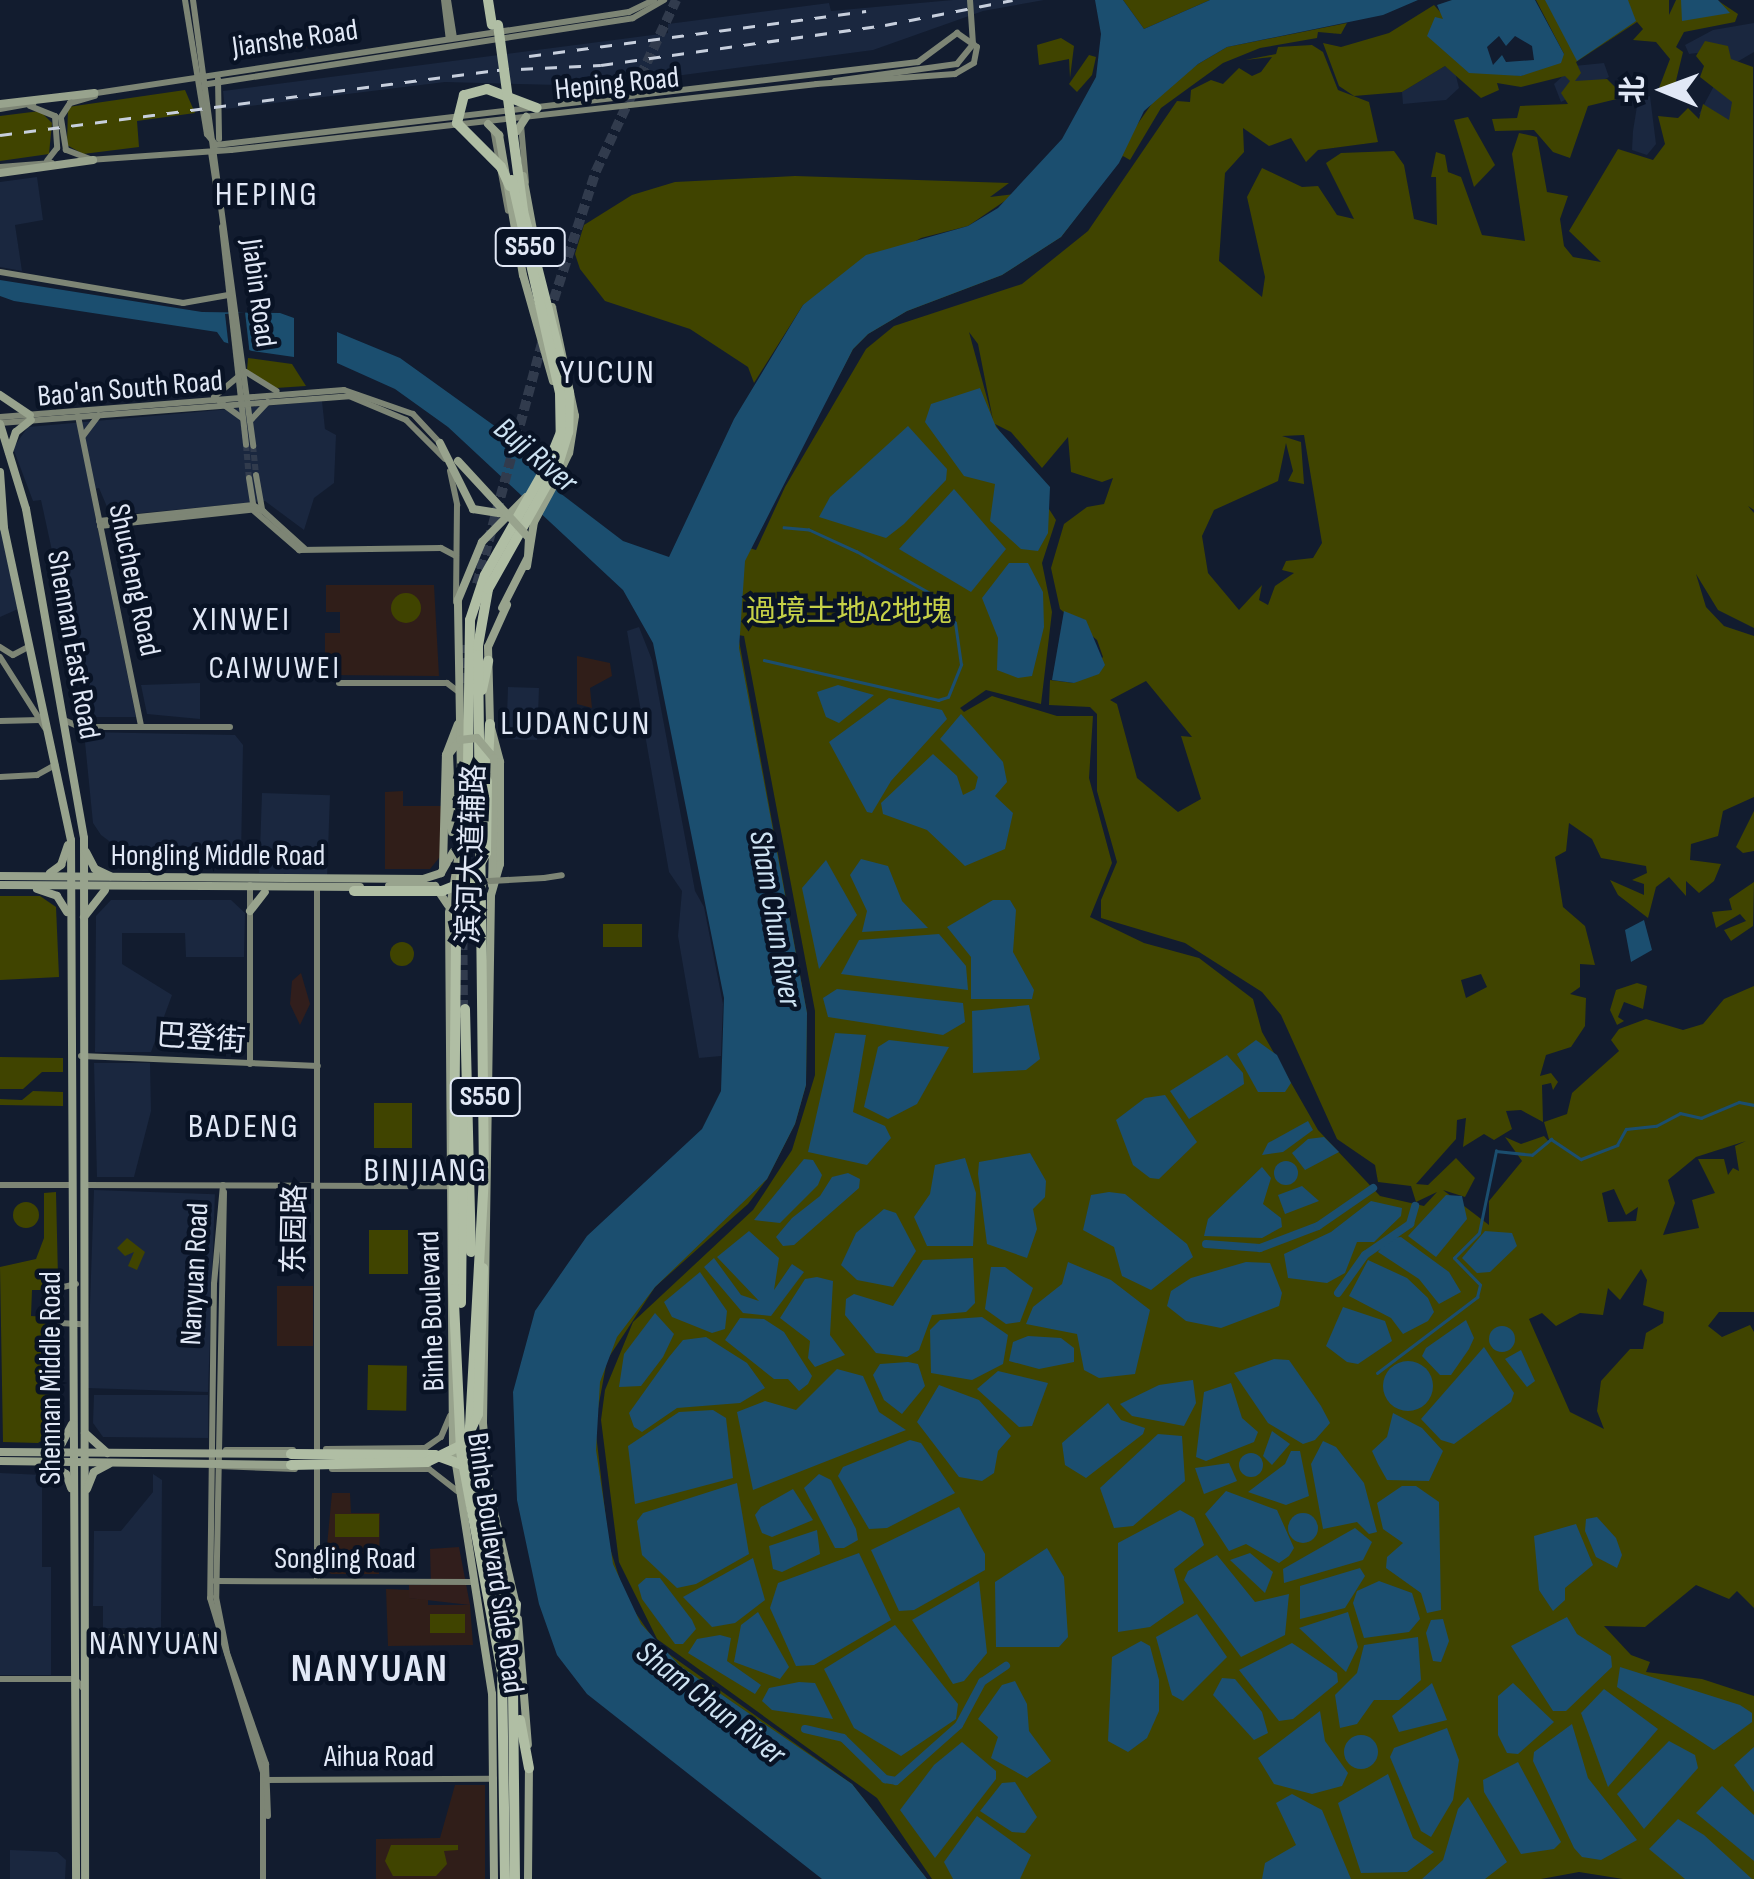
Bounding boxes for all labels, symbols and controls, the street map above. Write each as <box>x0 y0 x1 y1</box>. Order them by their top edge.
street label: Jianshe Road <box>230 12 360 66</box>
north arrow <box>1614 40 1714 140</box>
street label: Heping Road <box>553 60 681 108</box>
text: 北 <box>1617 75 1650 104</box>
district label: HEPING <box>215 174 319 216</box>
road number: S550 <box>492 224 568 270</box>
street label: Jiabin Road <box>233 237 283 349</box>
district label: YUCUN <box>560 352 656 394</box>
street label: Bao'an South Road <box>36 363 224 415</box>
water label: Buji River <box>485 410 585 502</box>
street label: Shucheng Road <box>100 501 168 659</box>
street label: Shennan East Road <box>39 548 107 742</box>
park label: 過境土地A2地塊 <box>746 594 952 630</box>
district label: XINWEI <box>193 599 291 641</box>
district label: CAIWUWEI <box>209 650 341 688</box>
district label: LUDANCUN <box>500 703 652 745</box>
street label: 滨河大道辅路 <box>451 763 493 945</box>
water label: Sham Chun River <box>740 828 808 1010</box>
street label: Hongling Middle Road <box>111 838 325 874</box>
street label: 巴登街 <box>155 1018 247 1060</box>
road number: S550 <box>448 1074 522 1120</box>
district label: BADENG <box>188 1106 300 1148</box>
district label: BINJIANG <box>363 1150 489 1192</box>
street label: 东园路 <box>276 1184 314 1274</box>
street label: Nanyuan Road <box>173 1202 217 1346</box>
street label: Binhe Boulevard <box>411 1230 453 1392</box>
street label: Shennan Middle Road <box>33 1271 69 1485</box>
street label: Binhe Boulevard Side Road <box>459 1430 531 1696</box>
street label: Songling Road <box>274 1541 416 1577</box>
district label: NANYUAN <box>89 1623 221 1665</box>
water label: Sham Chun River <box>628 1634 792 1774</box>
district label: NANYUAN <box>291 1645 449 1693</box>
street label: Aihua Road <box>324 1739 434 1775</box>

